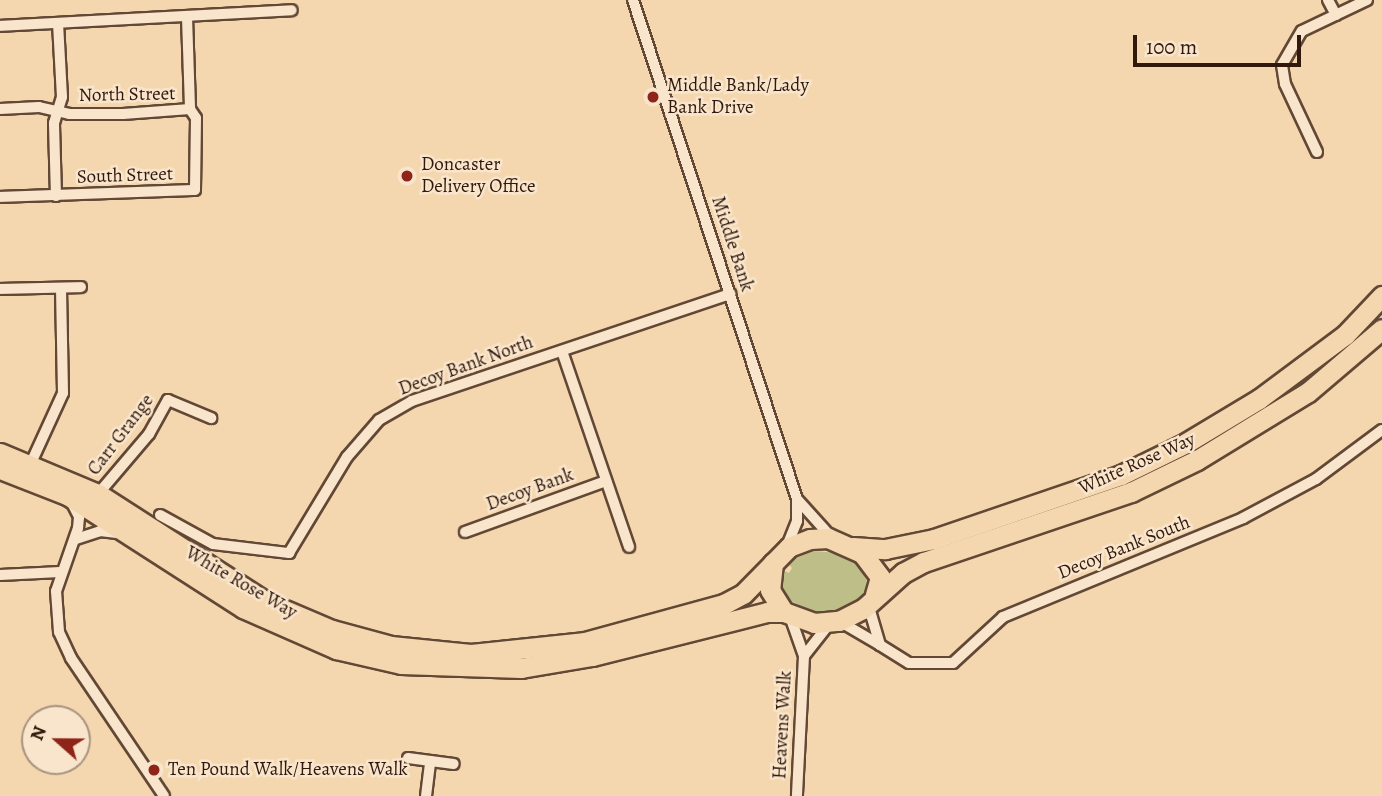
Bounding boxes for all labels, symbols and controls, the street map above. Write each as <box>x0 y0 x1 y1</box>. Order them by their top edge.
scale bar <box>1137 21 1305 65</box>
text: 100 m <box>1146 33 1197 61</box>
place label: Middle Bank/Lady Bank Drive <box>667 75 809 119</box>
street label: North Street <box>78 83 176 107</box>
marker: Middle Bank/Lady Bank Drive <box>645 89 661 105</box>
place label: Doncaster Delivery Office <box>421 154 536 198</box>
street label: South Street <box>76 163 174 189</box>
marker: Doncaster Delivery Office <box>399 168 415 184</box>
street label: Middle Bank <box>706 194 758 294</box>
street label: Decoy Bank North <box>396 331 536 401</box>
street label: Carr Grange <box>83 390 159 480</box>
street label: White Rose Way <box>1075 428 1199 500</box>
street label: Decoy Bank <box>483 464 577 516</box>
street label: Decoy Bank South <box>1055 511 1193 585</box>
street label: White Rose Way <box>181 542 301 624</box>
street label: Heavens Walk <box>769 670 797 780</box>
north arrow <box>21 705 91 775</box>
text: N <box>24 722 53 744</box>
place label: Ten Pound Walk/Heavens Walk <box>168 759 408 781</box>
marker: Ten Pound Walk/Heavens Walk <box>146 762 162 778</box>

